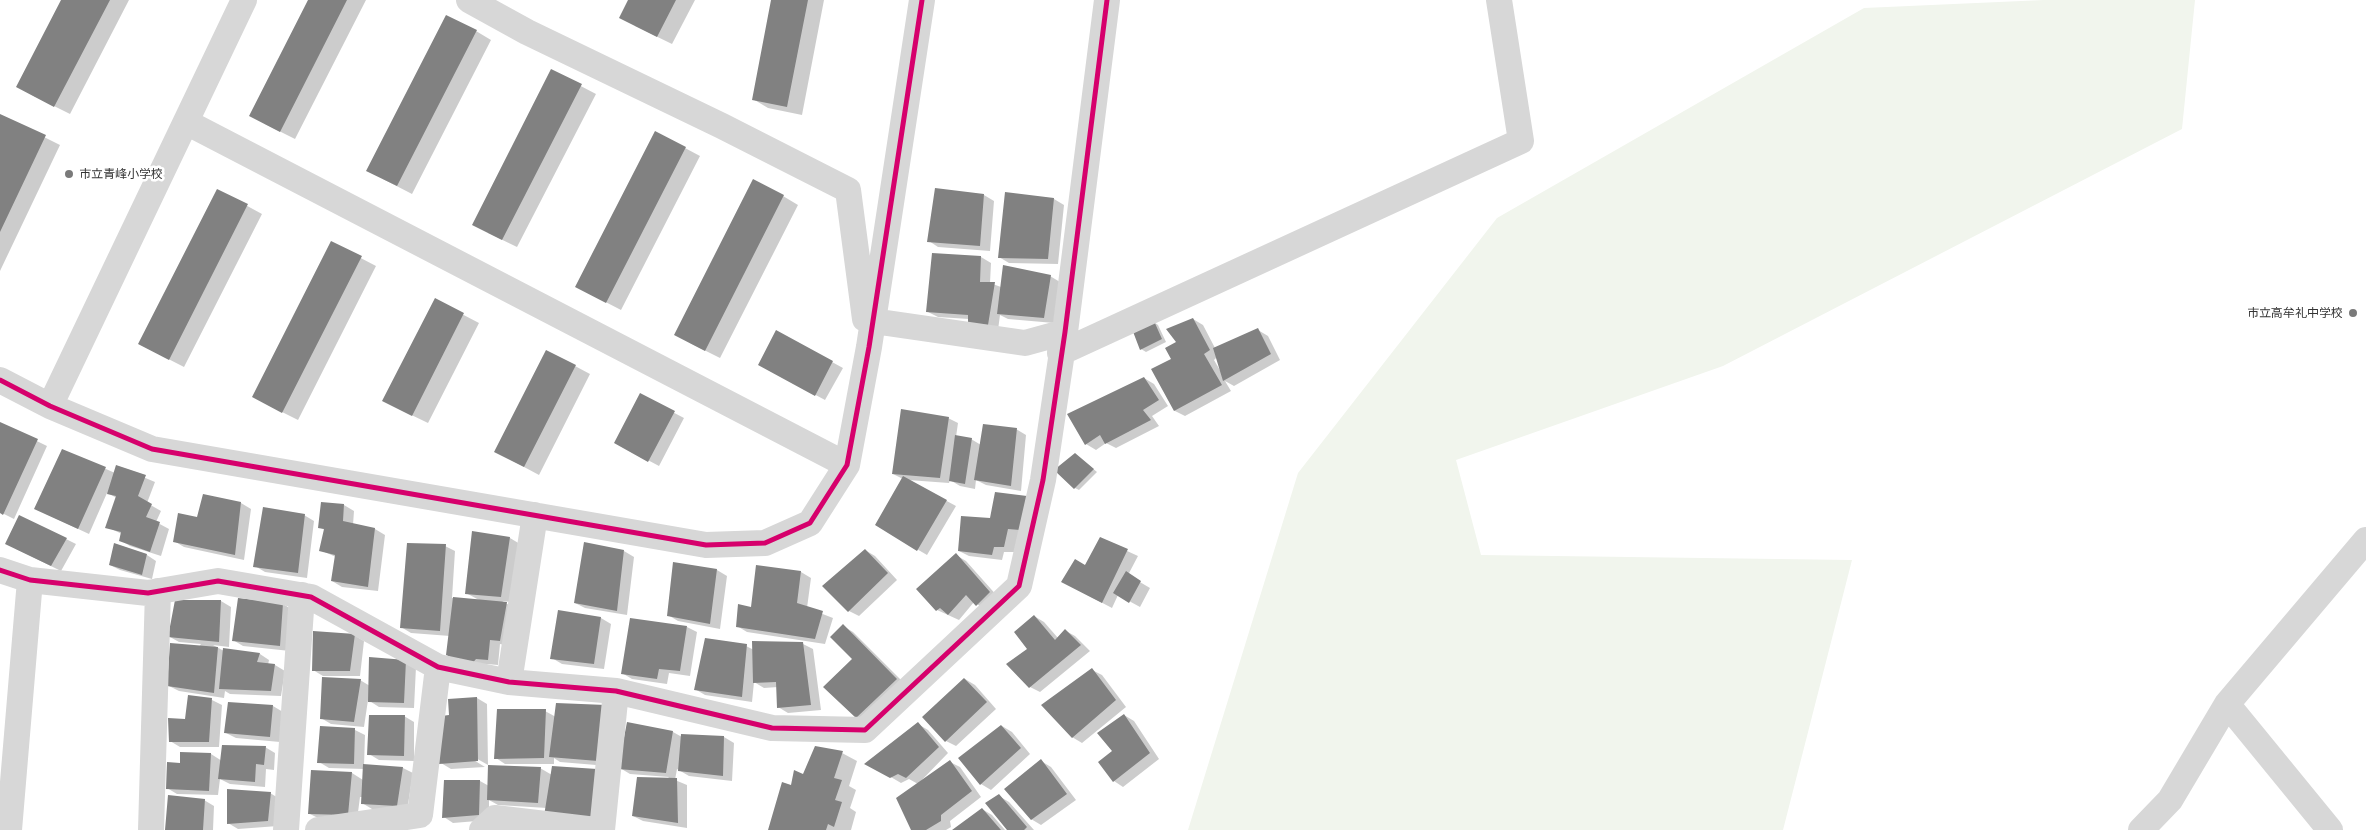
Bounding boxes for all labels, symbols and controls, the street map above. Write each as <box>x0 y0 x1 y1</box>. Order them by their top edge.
place label: 市立青峰小学校 <box>79 167 163 181</box>
marker: 市立青峰小学校 <box>63 168 75 180</box>
place label: 市立高牟礼中学校 <box>2247 306 2343 320</box>
marker: 市立高牟礼中学校 <box>2347 307 2359 319</box>

